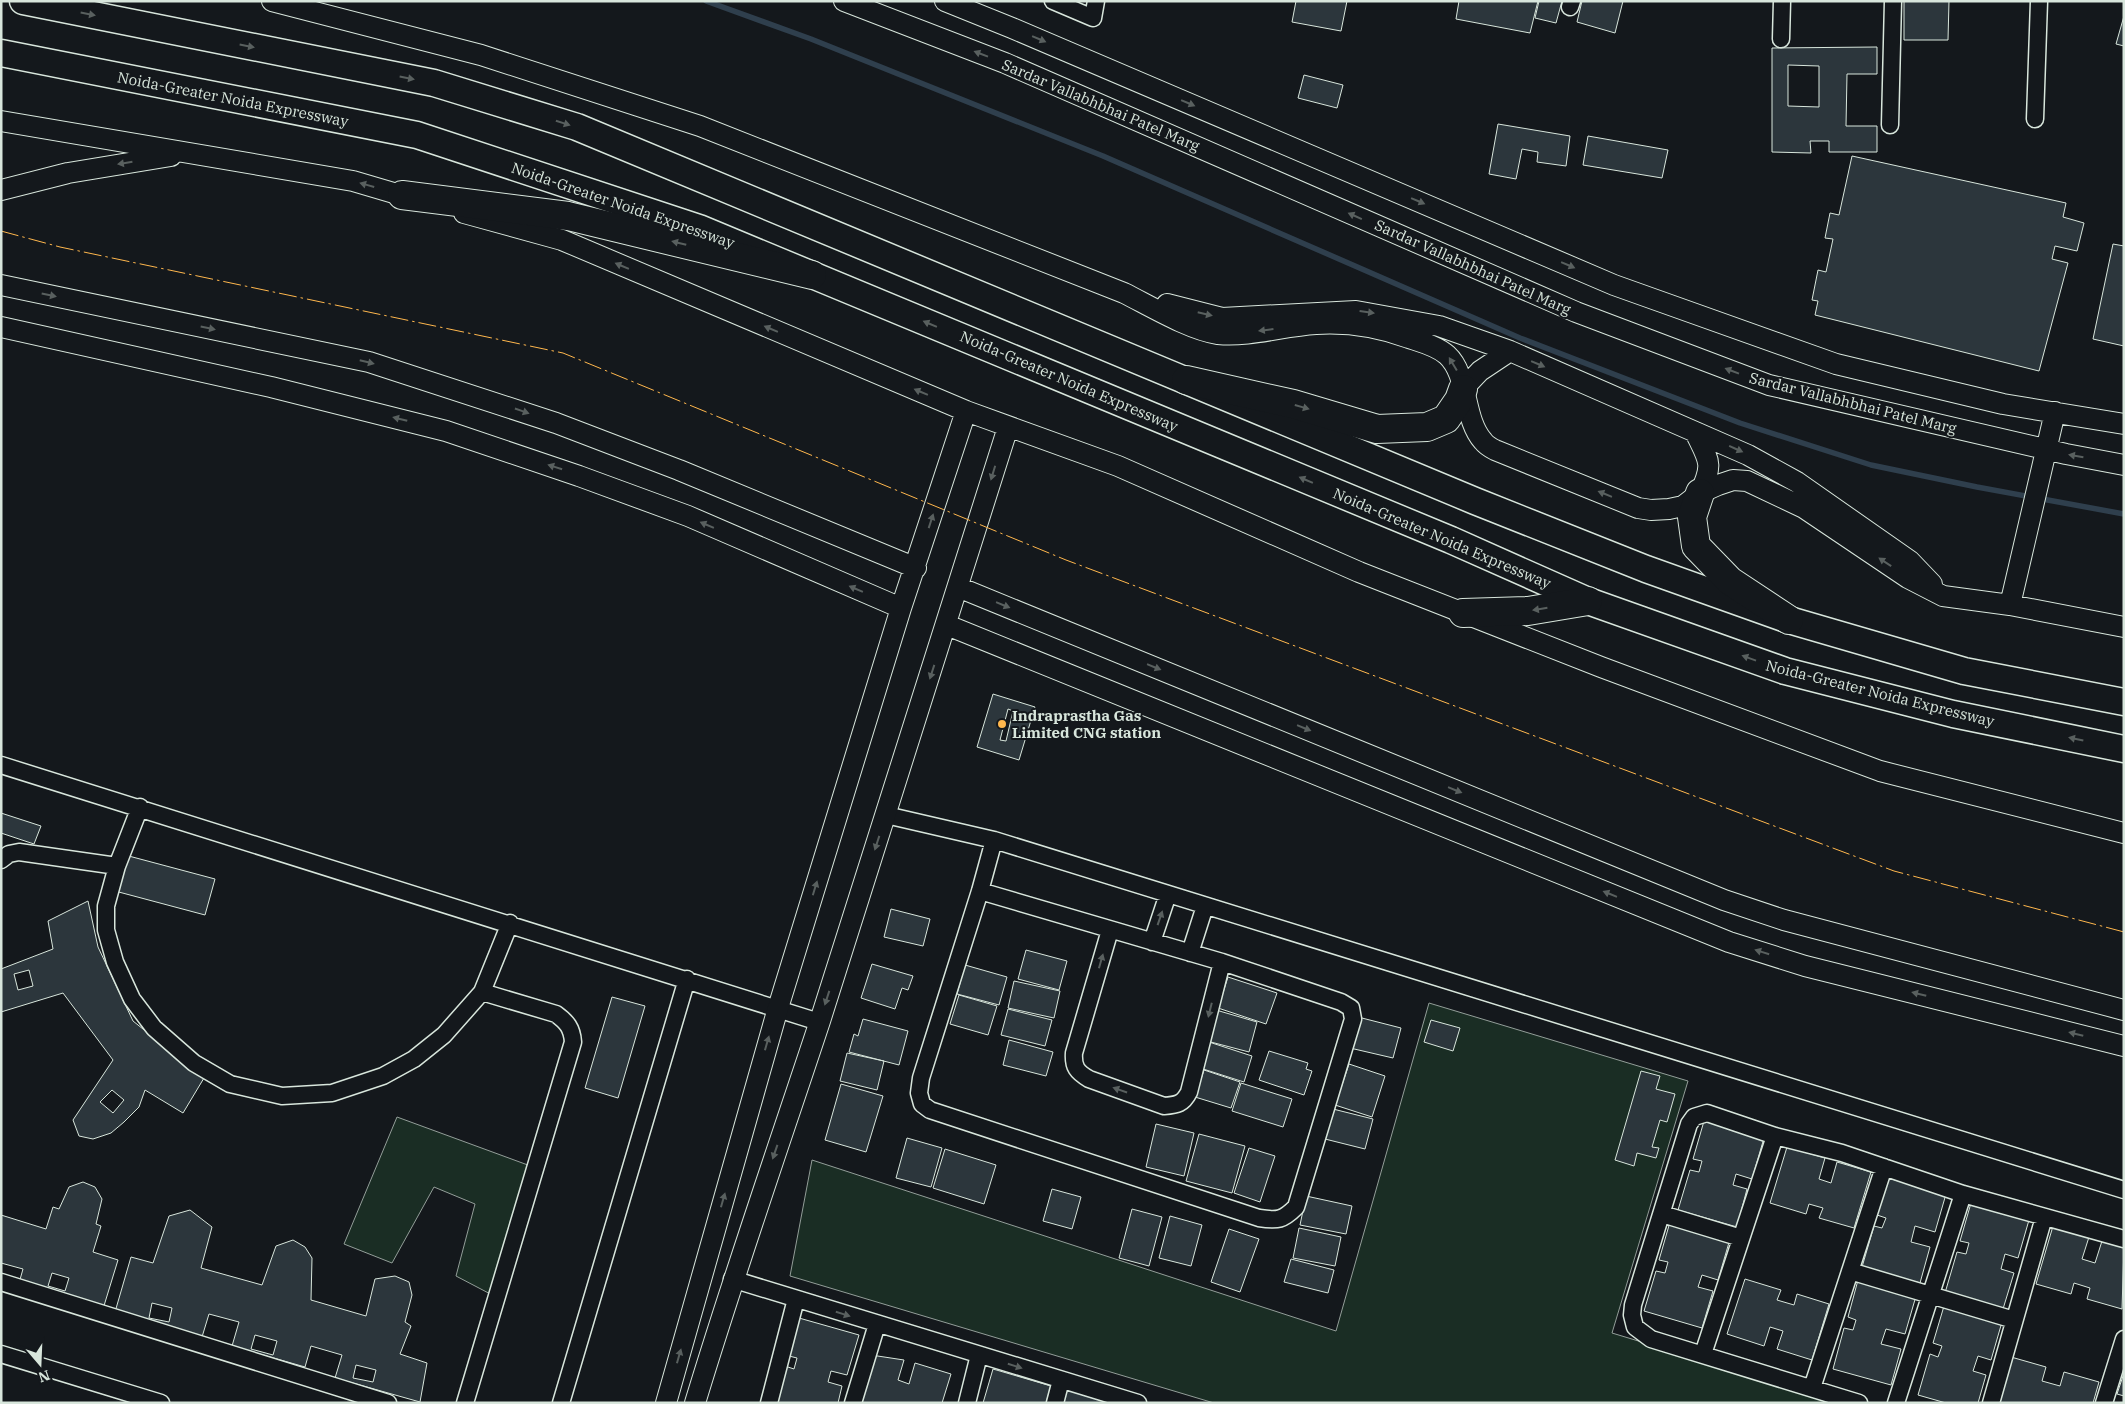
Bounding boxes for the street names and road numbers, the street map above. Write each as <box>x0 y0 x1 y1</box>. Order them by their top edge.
street label: Sardar Vallabhbhai Patel Marg <box>999 55 1203 155</box>
street label: Noida-Greater Noida Expressway <box>116 67 350 131</box>
street label: Noida-Greater Noida Expressway <box>509 158 737 252</box>
street label: Sardar Vallabhbhai Patel Marg <box>1372 215 1574 319</box>
street label: Noida-Greater Noida Expressway <box>957 326 1181 436</box>
street label: Sardar Vallabhbhai Patel Marg <box>1747 368 1959 438</box>
street label: Noida-Greater Noida Expressway <box>1330 483 1554 593</box>
street label: Noida-Greater Noida Expressway <box>1764 655 1996 731</box>

